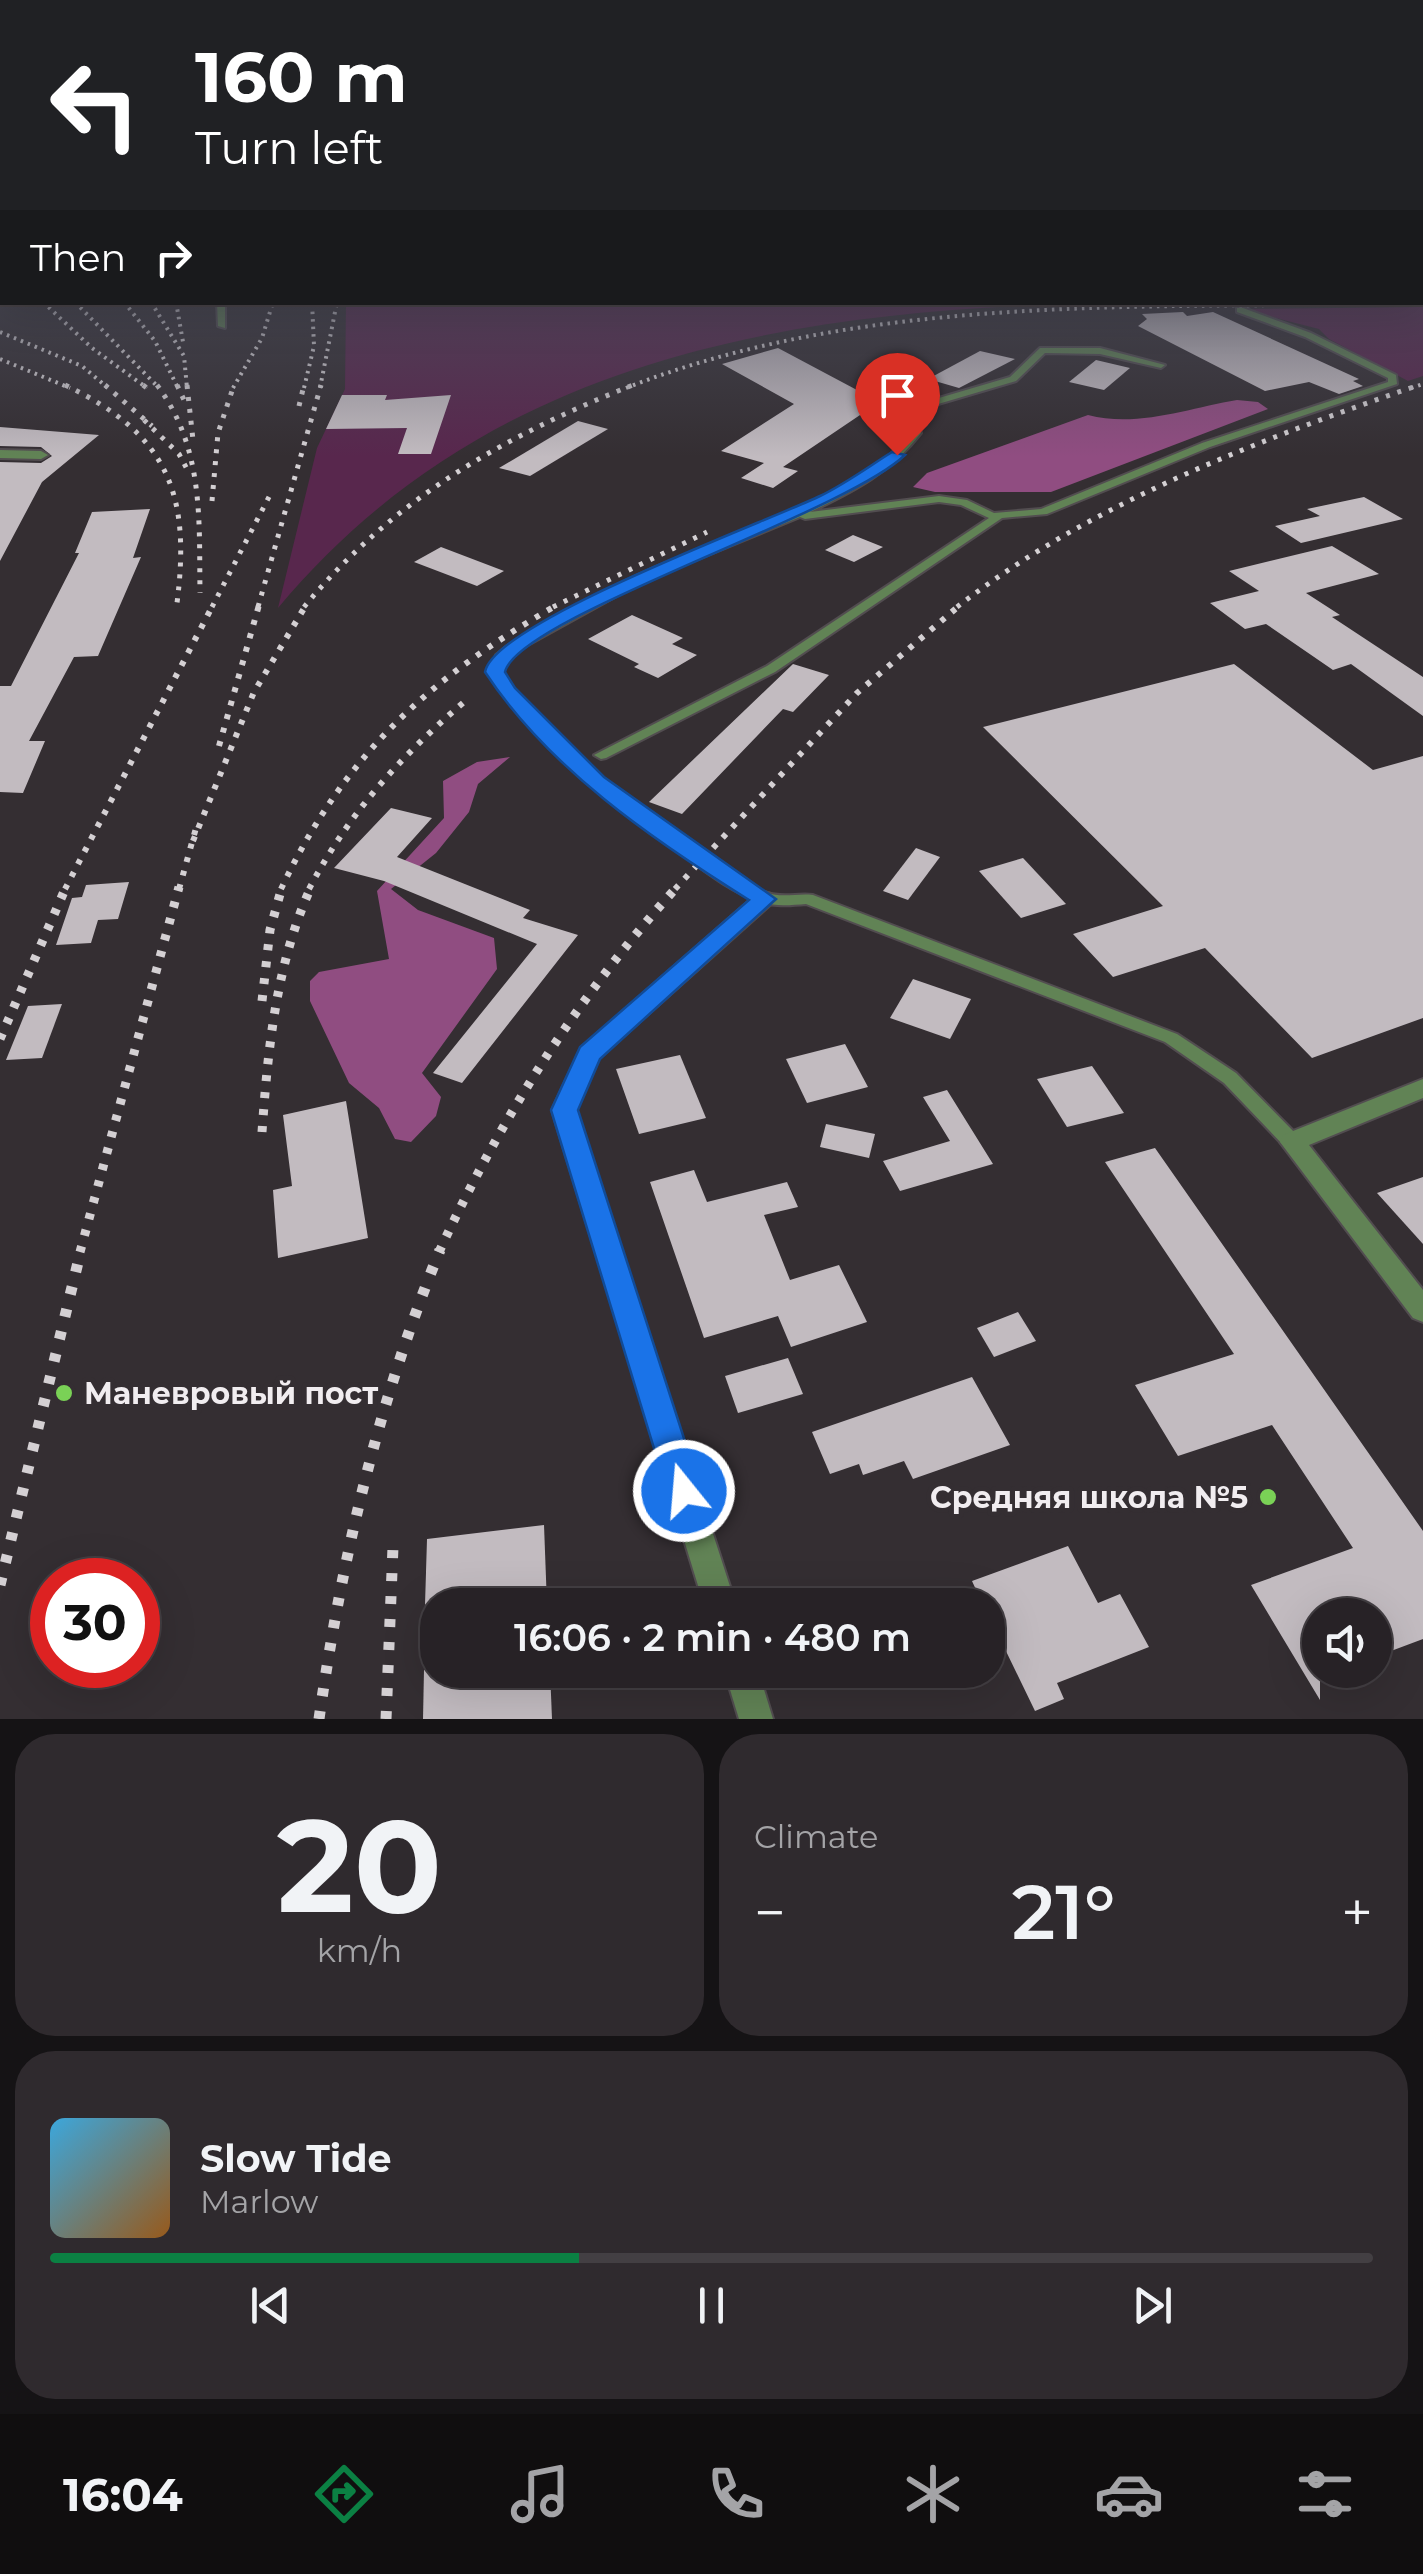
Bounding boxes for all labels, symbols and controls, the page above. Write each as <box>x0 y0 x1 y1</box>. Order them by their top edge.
text: 160 m <box>195 34 408 120</box>
icon: left <box>30 40 160 170</box>
text: Turn left <box>195 120 383 175</box>
icon: right <box>146 230 201 285</box>
text: Then <box>30 234 126 281</box>
pin <box>855 353 940 456</box>
icon: arrive <box>870 368 925 423</box>
place label: Маневровый пост <box>84 1375 378 1412</box>
marker: Маневровый пост <box>53 1382 75 1404</box>
position arrow <box>632 1439 736 1543</box>
place label: Средняя школа №5 <box>930 1479 1248 1516</box>
marker: Средняя школа №5 <box>1257 1486 1279 1508</box>
speed limit sign: 30 <box>30 1558 160 1688</box>
map controls <box>1302 1598 1392 1688</box>
button: sound <box>1302 1598 1392 1688</box>
text: 16:06 · 2 min · 480 m <box>514 1614 911 1661</box>
text: 20 <box>277 1786 442 1945</box>
text: Climate <box>754 1817 878 1856</box>
text: 21° <box>1012 1866 1115 1958</box>
text: − <box>754 1879 786 1946</box>
text: + <box>1341 1879 1373 1946</box>
text: km/h <box>317 1931 402 1970</box>
text: Slow Tide <box>200 2135 392 2182</box>
text: Marlow <box>200 2182 318 2221</box>
icon: previous <box>243 2278 298 2333</box>
icon: pause <box>684 2278 739 2333</box>
icon: next <box>1125 2278 1180 2333</box>
icon: directions <box>309 2459 379 2529</box>
icon: music <box>505 2459 575 2529</box>
icon: phone <box>701 2459 771 2529</box>
icon: climate <box>898 2459 968 2529</box>
icon: car <box>1094 2459 1164 2529</box>
icon: filters <box>1290 2459 1360 2529</box>
text: 16:04 <box>63 2467 183 2522</box>

